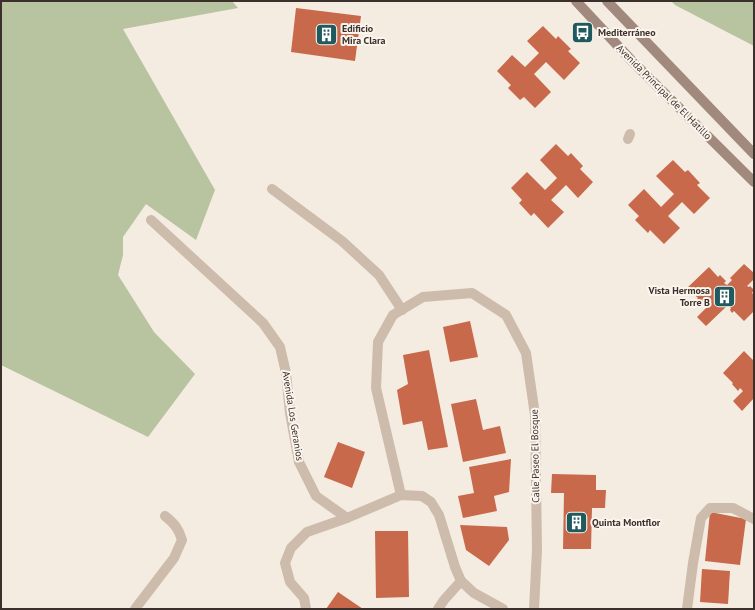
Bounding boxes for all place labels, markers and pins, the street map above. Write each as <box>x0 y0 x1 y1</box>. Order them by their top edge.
bus stop icon: Mediterráneo <box>570 19 596 45</box>
building icon: Edificio Mira Clara <box>313 21 339 47</box>
place label: Edificio Mira Clara <box>342 22 386 47</box>
place label: Mediterráneo <box>598 26 656 39</box>
building icon: Vista Hermosa Torre B <box>712 283 738 309</box>
place label: Vista Hermosa Torre B <box>647 284 710 309</box>
building icon: Quinta Montflor <box>564 509 590 535</box>
place label: Quinta Montflor <box>592 516 661 529</box>

